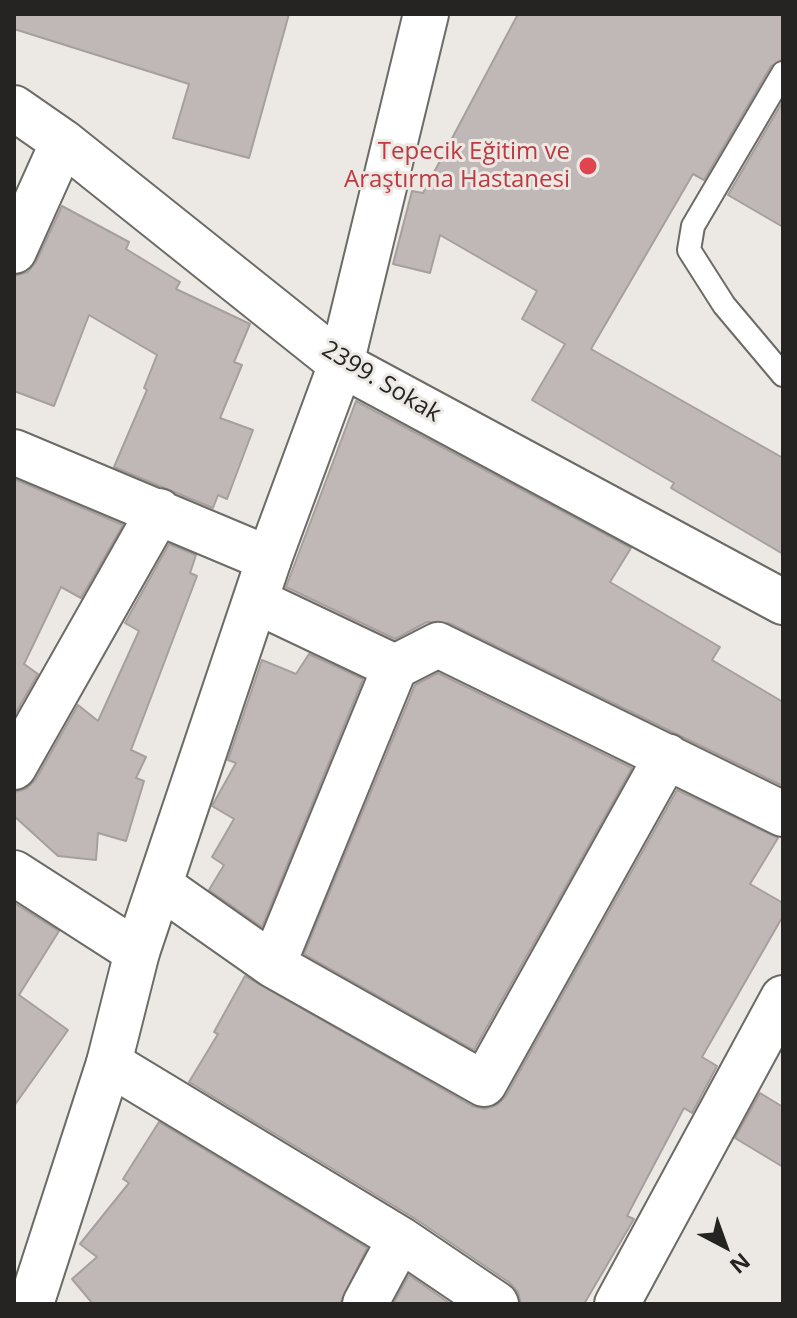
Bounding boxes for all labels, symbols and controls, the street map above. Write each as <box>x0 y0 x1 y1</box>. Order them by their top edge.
place label: Tepecik Eğitim ve Araştırma Hastanesi <box>344 138 570 194</box>
marker: Tepecik Eğitim ve Araştırma Hastanesi <box>577 155 599 177</box>
street label: 2399. Sokak <box>316 335 446 429</box>
north arrow <box>685 1206 765 1286</box>
text: N <box>724 1247 757 1281</box>

